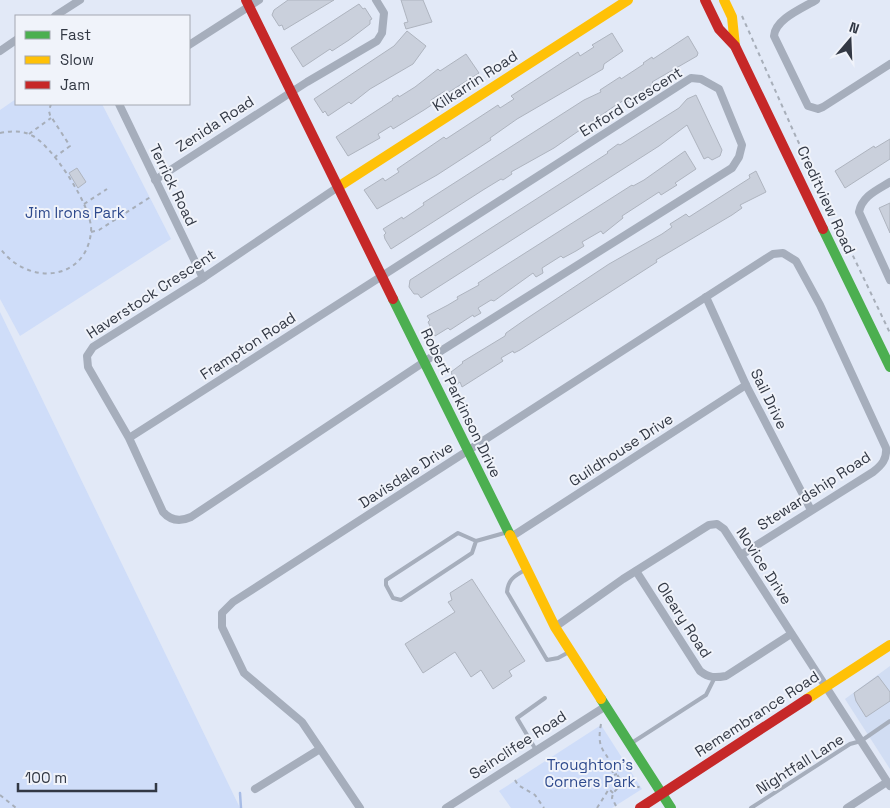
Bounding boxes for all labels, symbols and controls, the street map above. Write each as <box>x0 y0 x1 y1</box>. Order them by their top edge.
legend <box>15 15 190 105</box>
north arrow <box>825 15 875 65</box>
text: N <box>847 18 862 38</box>
text: Fast <box>60 25 91 44</box>
street label: Kilkarrin Road <box>429 46 521 115</box>
text: Slow <box>60 50 94 69</box>
street label: Enford Crescent <box>576 62 686 141</box>
text: Jam <box>60 75 90 94</box>
street label: Zenida Road <box>172 91 257 156</box>
street label: Terrick Road <box>145 141 201 229</box>
street label: Creditview Road <box>793 143 860 257</box>
park label: Jim Irons Park <box>25 203 125 222</box>
street label: Haverstock Crescent <box>83 245 219 342</box>
street label: Frampton Road <box>196 308 299 384</box>
street label: Robert Parkinson Drive <box>417 325 506 481</box>
street label: Sail Drive <box>747 365 792 432</box>
street label: Guildhouse Drive <box>565 409 676 490</box>
street label: Davisdale Drive <box>355 437 456 512</box>
street label: Stewardship Road <box>754 447 874 534</box>
street label: Novice Drive <box>732 524 797 608</box>
street label: Oleary Road <box>653 578 716 661</box>
street label: Remembrance Road <box>691 666 822 761</box>
street label: Seinclifee Road <box>466 706 570 783</box>
street label: Nightfall Lane <box>752 729 847 798</box>
park label: Troughton's Corners Park <box>544 755 636 791</box>
scale bar <box>18 760 155 792</box>
text: 100 m <box>25 768 67 787</box>

